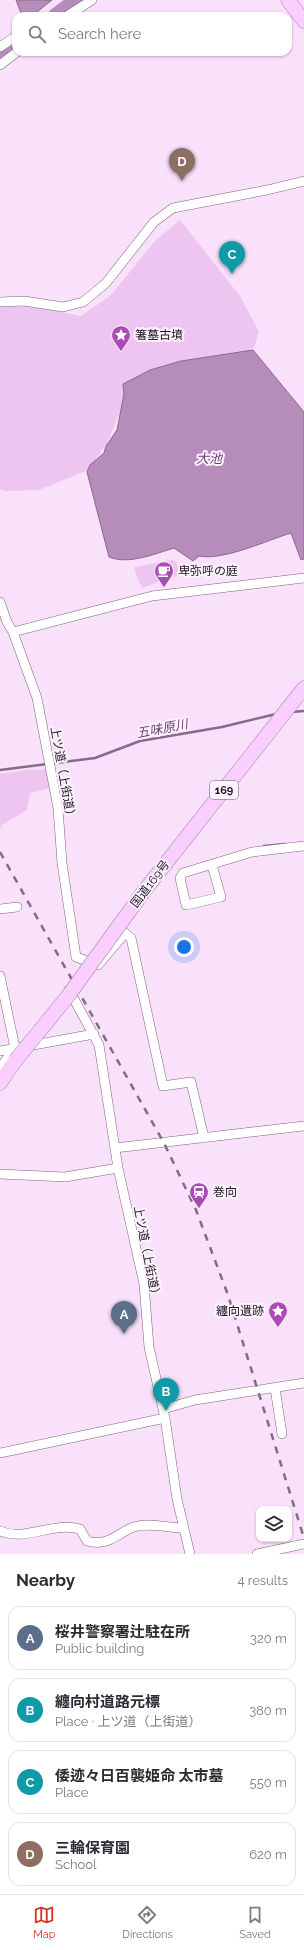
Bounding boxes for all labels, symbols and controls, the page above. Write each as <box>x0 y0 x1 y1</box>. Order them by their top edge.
search box <box>12 12 292 56</box>
icon: search <box>26 23 48 45</box>
text: Search here <box>58 25 141 43</box>
pin: D <box>169 148 195 181</box>
pin: C <box>219 241 245 274</box>
place icon: 箸墓古墳 <box>110 324 132 352</box>
place label: 箸墓古墳 <box>135 328 183 342</box>
water label: 大池 <box>196 451 224 466</box>
cafe icon: 卑弥呼の庭 <box>153 560 175 588</box>
place label: 卑弥呼の庭 <box>178 564 238 578</box>
water label: 五味原川 <box>135 716 191 741</box>
street label: 上ツ道（上街道） <box>48 726 78 822</box>
road number: 169 <box>210 781 238 799</box>
street label: 国道169号 <box>128 858 172 910</box>
your location <box>174 937 194 957</box>
station icon: 巻向 <box>188 1181 210 1209</box>
place label: 巻向 <box>213 1185 237 1199</box>
street label: 上ツ道（上街道） <box>131 1205 163 1301</box>
place icon: 纏向遺跡 <box>267 1300 289 1328</box>
pin: A <box>111 1301 137 1334</box>
place label: 纏向遺跡 <box>216 1304 264 1318</box>
pin: B <box>153 1378 179 1411</box>
map controls <box>256 1506 292 1542</box>
button: layers <box>256 1506 292 1542</box>
text: Nearby <box>16 1570 75 1590</box>
text: 4 results <box>237 1573 288 1588</box>
text: 桜井警察署辻駐在所 <box>55 1623 190 1641</box>
text: A <box>26 1631 34 1646</box>
text: 320 m <box>250 1631 287 1646</box>
text: Public building <box>55 1641 144 1656</box>
text: 纏向村道路元標 <box>55 1693 160 1711</box>
text: B <box>26 1703 34 1718</box>
text: 380 m <box>249 1703 287 1718</box>
text: Place · 上ツ道（上街道） <box>55 1714 202 1729</box>
text: 倭迹々日百襲姫命 太市墓 <box>55 1767 224 1785</box>
text: C <box>26 1775 34 1790</box>
text: 550 m <box>250 1775 287 1790</box>
text: Place <box>55 1785 88 1800</box>
text: 三輪保育園 <box>55 1839 130 1857</box>
text: D <box>25 1847 35 1862</box>
text: 620 m <box>249 1847 287 1862</box>
text: School <box>55 1857 97 1872</box>
tab: Map <box>33 1904 56 1941</box>
tab: Directions <box>122 1904 173 1941</box>
tab: Saved <box>239 1904 271 1941</box>

